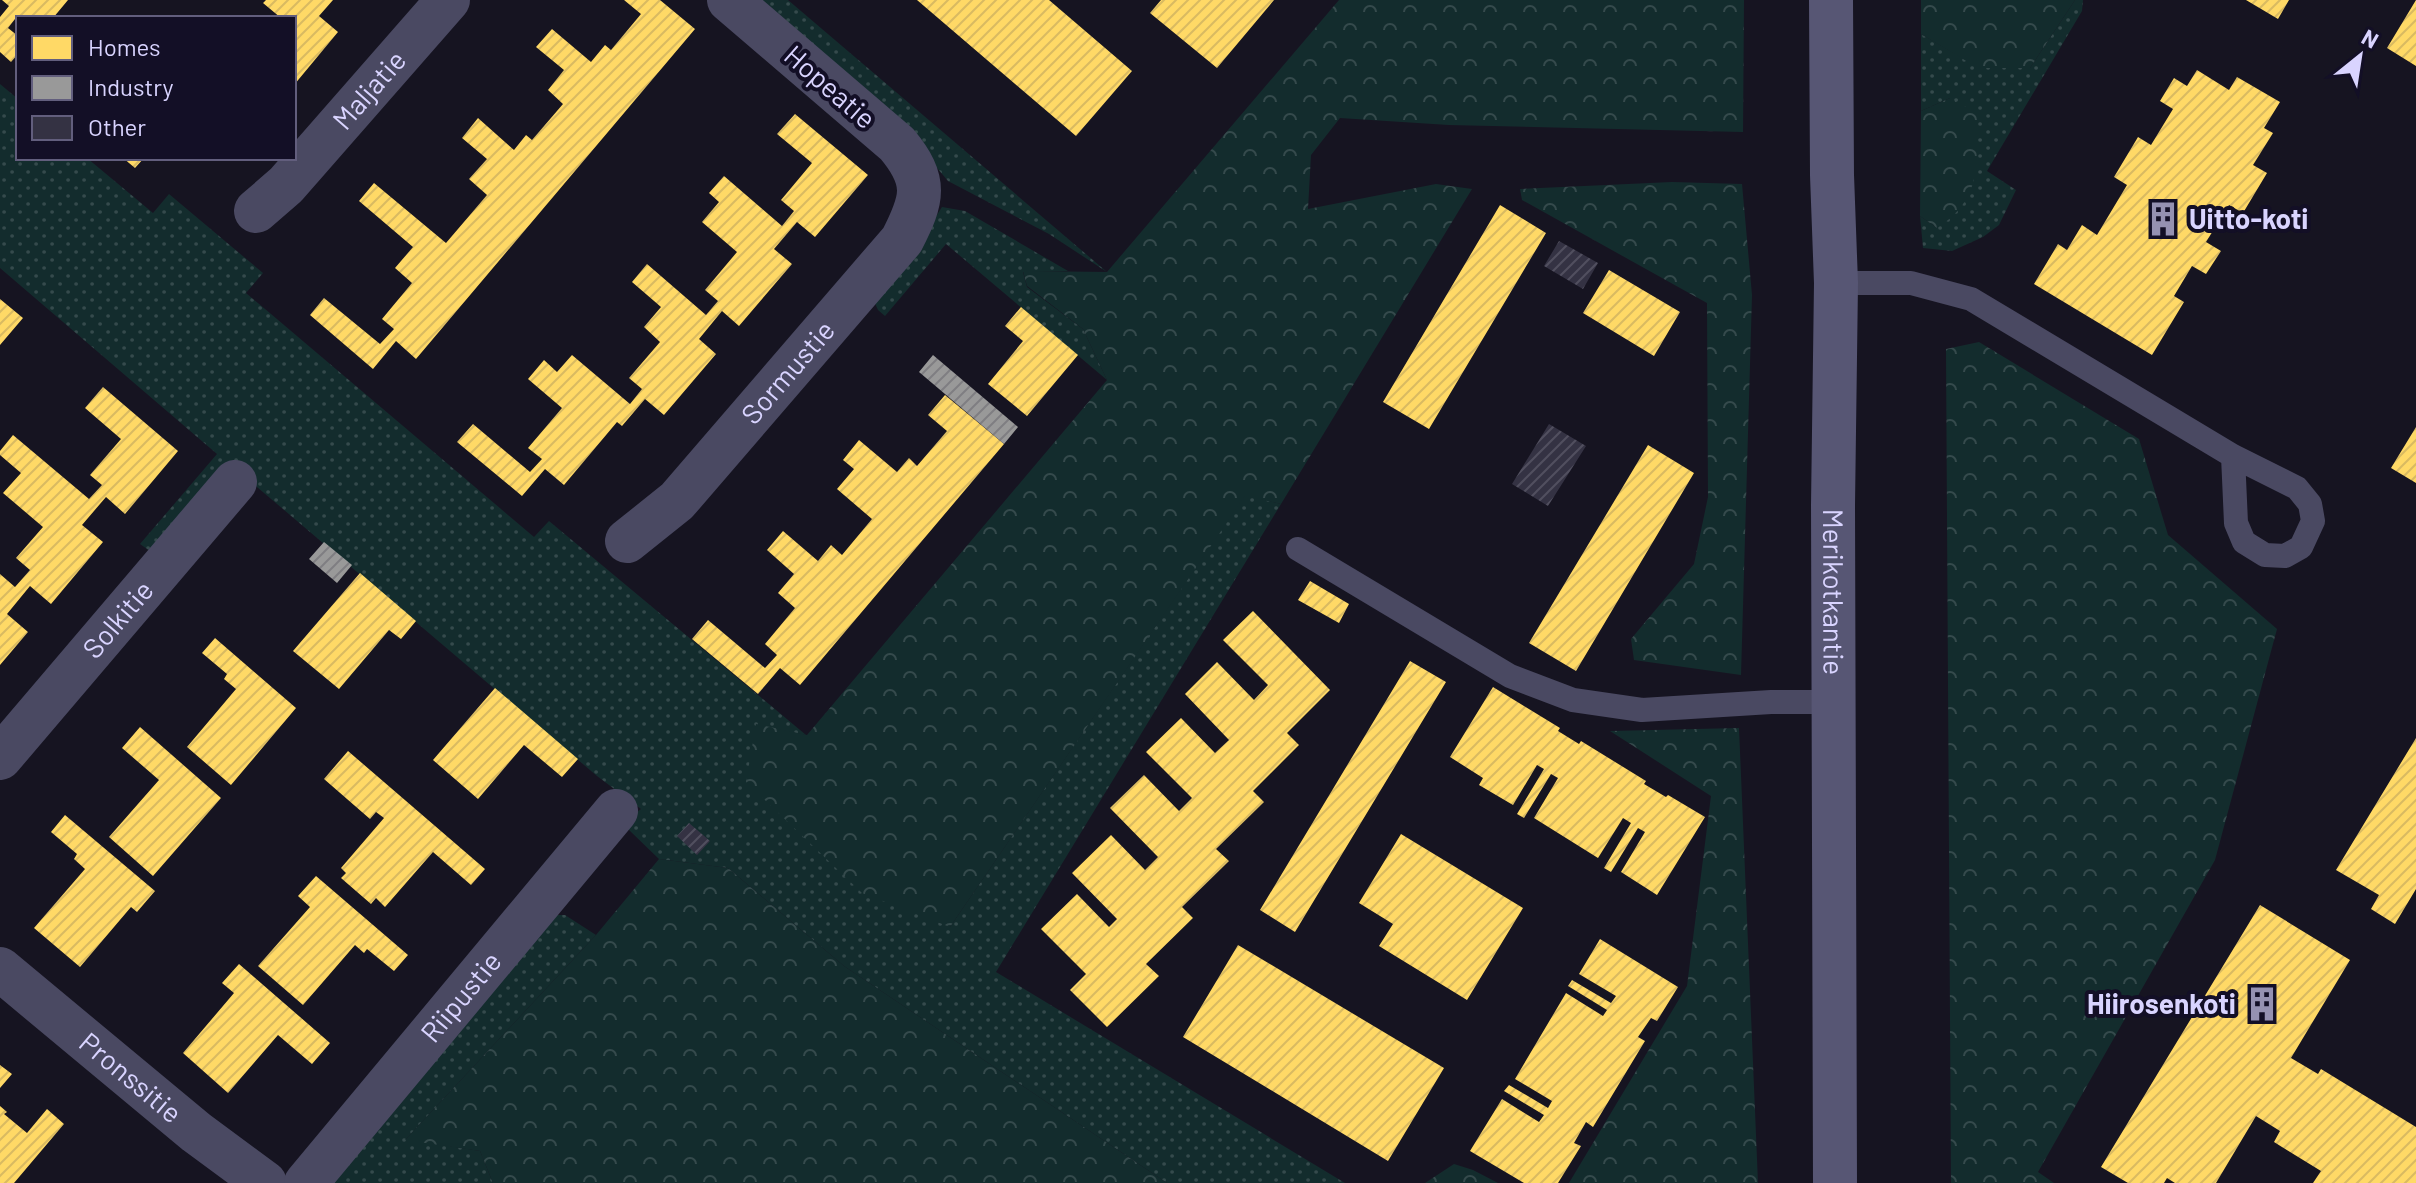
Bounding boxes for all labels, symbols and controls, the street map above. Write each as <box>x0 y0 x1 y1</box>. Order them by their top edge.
legend <box>16 16 296 160</box>
north arrow <box>2320 16 2400 96</box>
text: N <box>2358 23 2383 53</box>
text: Homes <box>88 32 161 61</box>
street label: Hopeatie <box>778 37 883 135</box>
street label: Maljatie <box>325 43 412 136</box>
text: Industry <box>88 72 174 101</box>
text: Other <box>88 112 146 141</box>
building icon: Uitto-koti <box>2144 200 2182 238</box>
place label: Uitto-koti <box>2189 201 2309 235</box>
street label: Sormustie <box>733 313 841 430</box>
street label: Merikotkantie <box>1817 509 1852 675</box>
street label: Solkitie <box>75 573 160 665</box>
street label: Riipustie <box>413 944 508 1049</box>
building icon: Hiirosenkoti <box>2243 985 2281 1023</box>
place label: Hiirosenkoti <box>2087 986 2236 1020</box>
street label: Pronssitie <box>73 1025 189 1129</box>

